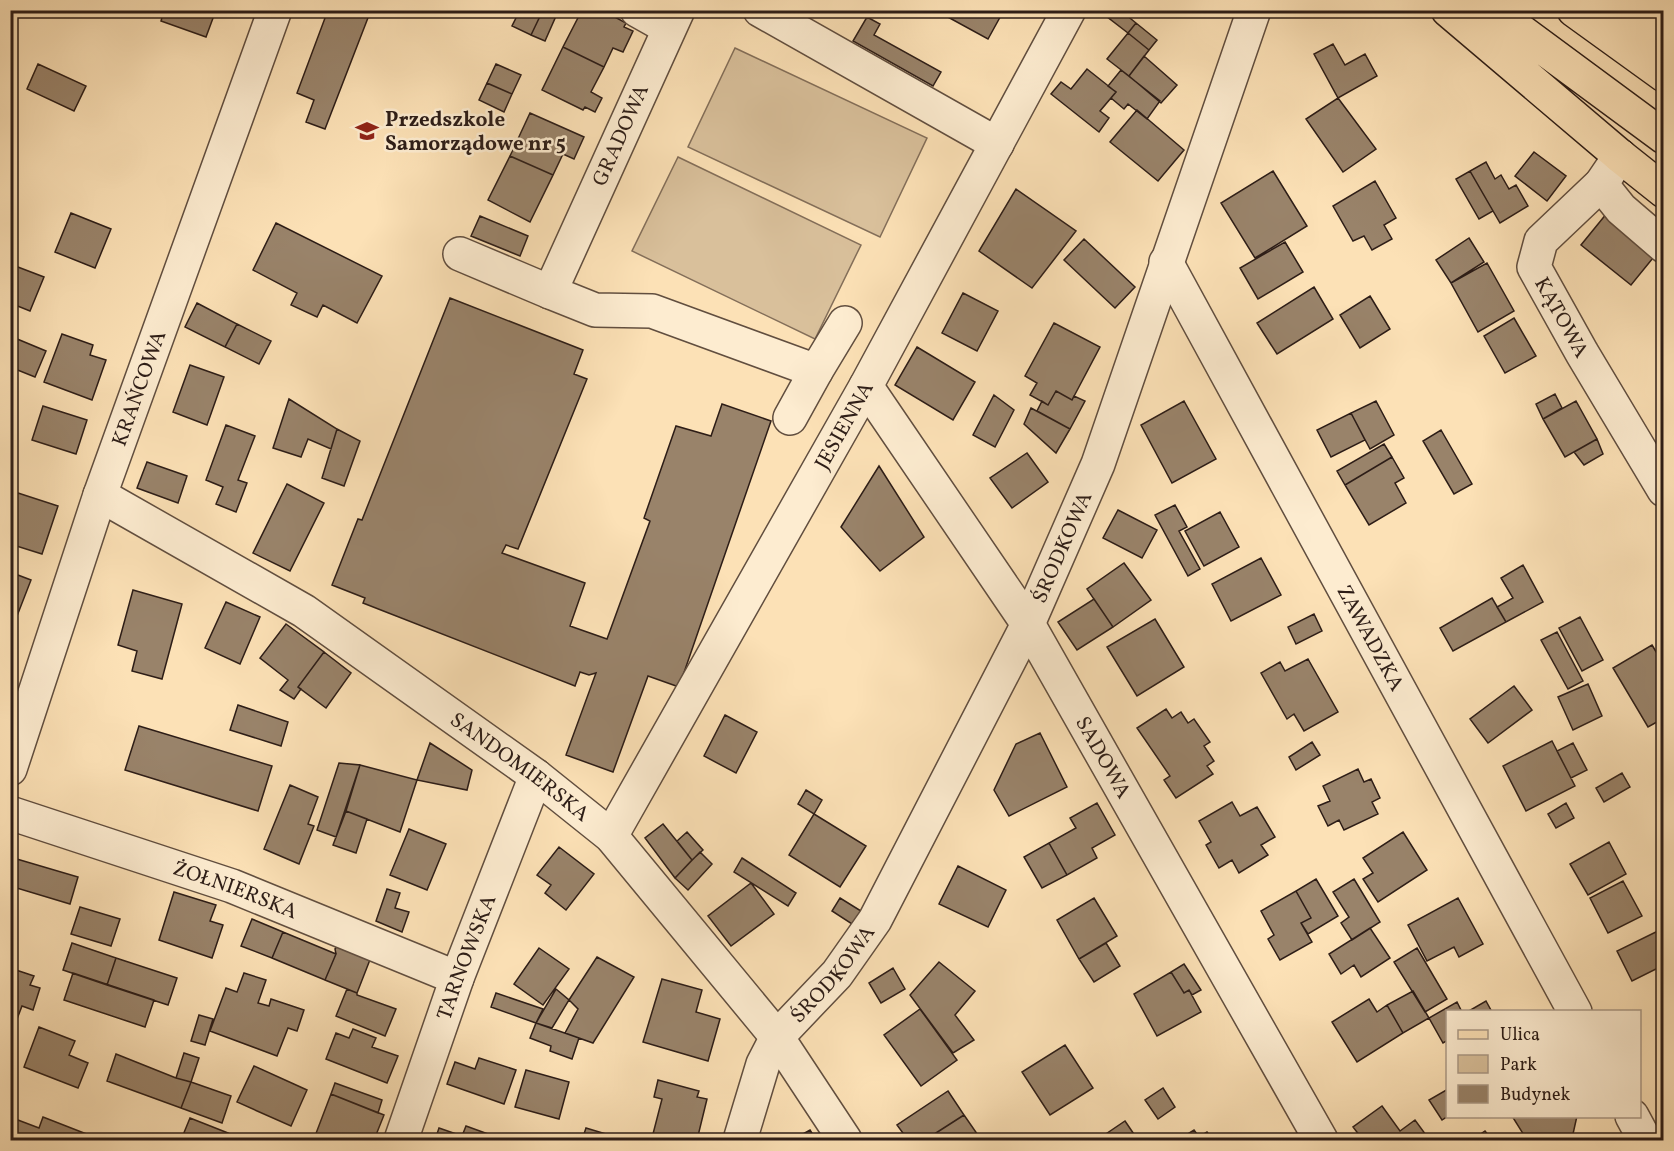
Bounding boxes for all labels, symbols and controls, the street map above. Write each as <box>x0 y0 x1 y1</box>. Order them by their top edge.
street label: GRADOWA <box>586 80 657 191</box>
place label: Przedszkole Samorządowe nr 5 <box>385 106 566 159</box>
school or university icon: Przedszkole Samorządowe nr 5 <box>354 118 380 144</box>
street label: KĄTOWA <box>1526 272 1595 364</box>
street label: KRAŃCOWA <box>106 327 174 451</box>
street label: JESIENNA <box>809 377 882 475</box>
street label: ŚRODKOWA <box>1026 487 1100 608</box>
street label: ZAWADZKA <box>1329 580 1410 697</box>
street label: SANDOMIERSKA <box>444 706 595 829</box>
street label: SADOWA <box>1067 711 1137 805</box>
street label: ŻOŁNIERSKA <box>169 855 302 927</box>
street label: TARNOWSKA <box>431 891 504 1024</box>
street label: ŚRODKOWA <box>785 920 883 1030</box>
legend <box>1446 1010 1641 1118</box>
text: Ulica <box>1500 1023 1540 1048</box>
text: Park <box>1500 1053 1537 1078</box>
text: Budynek <box>1500 1083 1571 1108</box>

